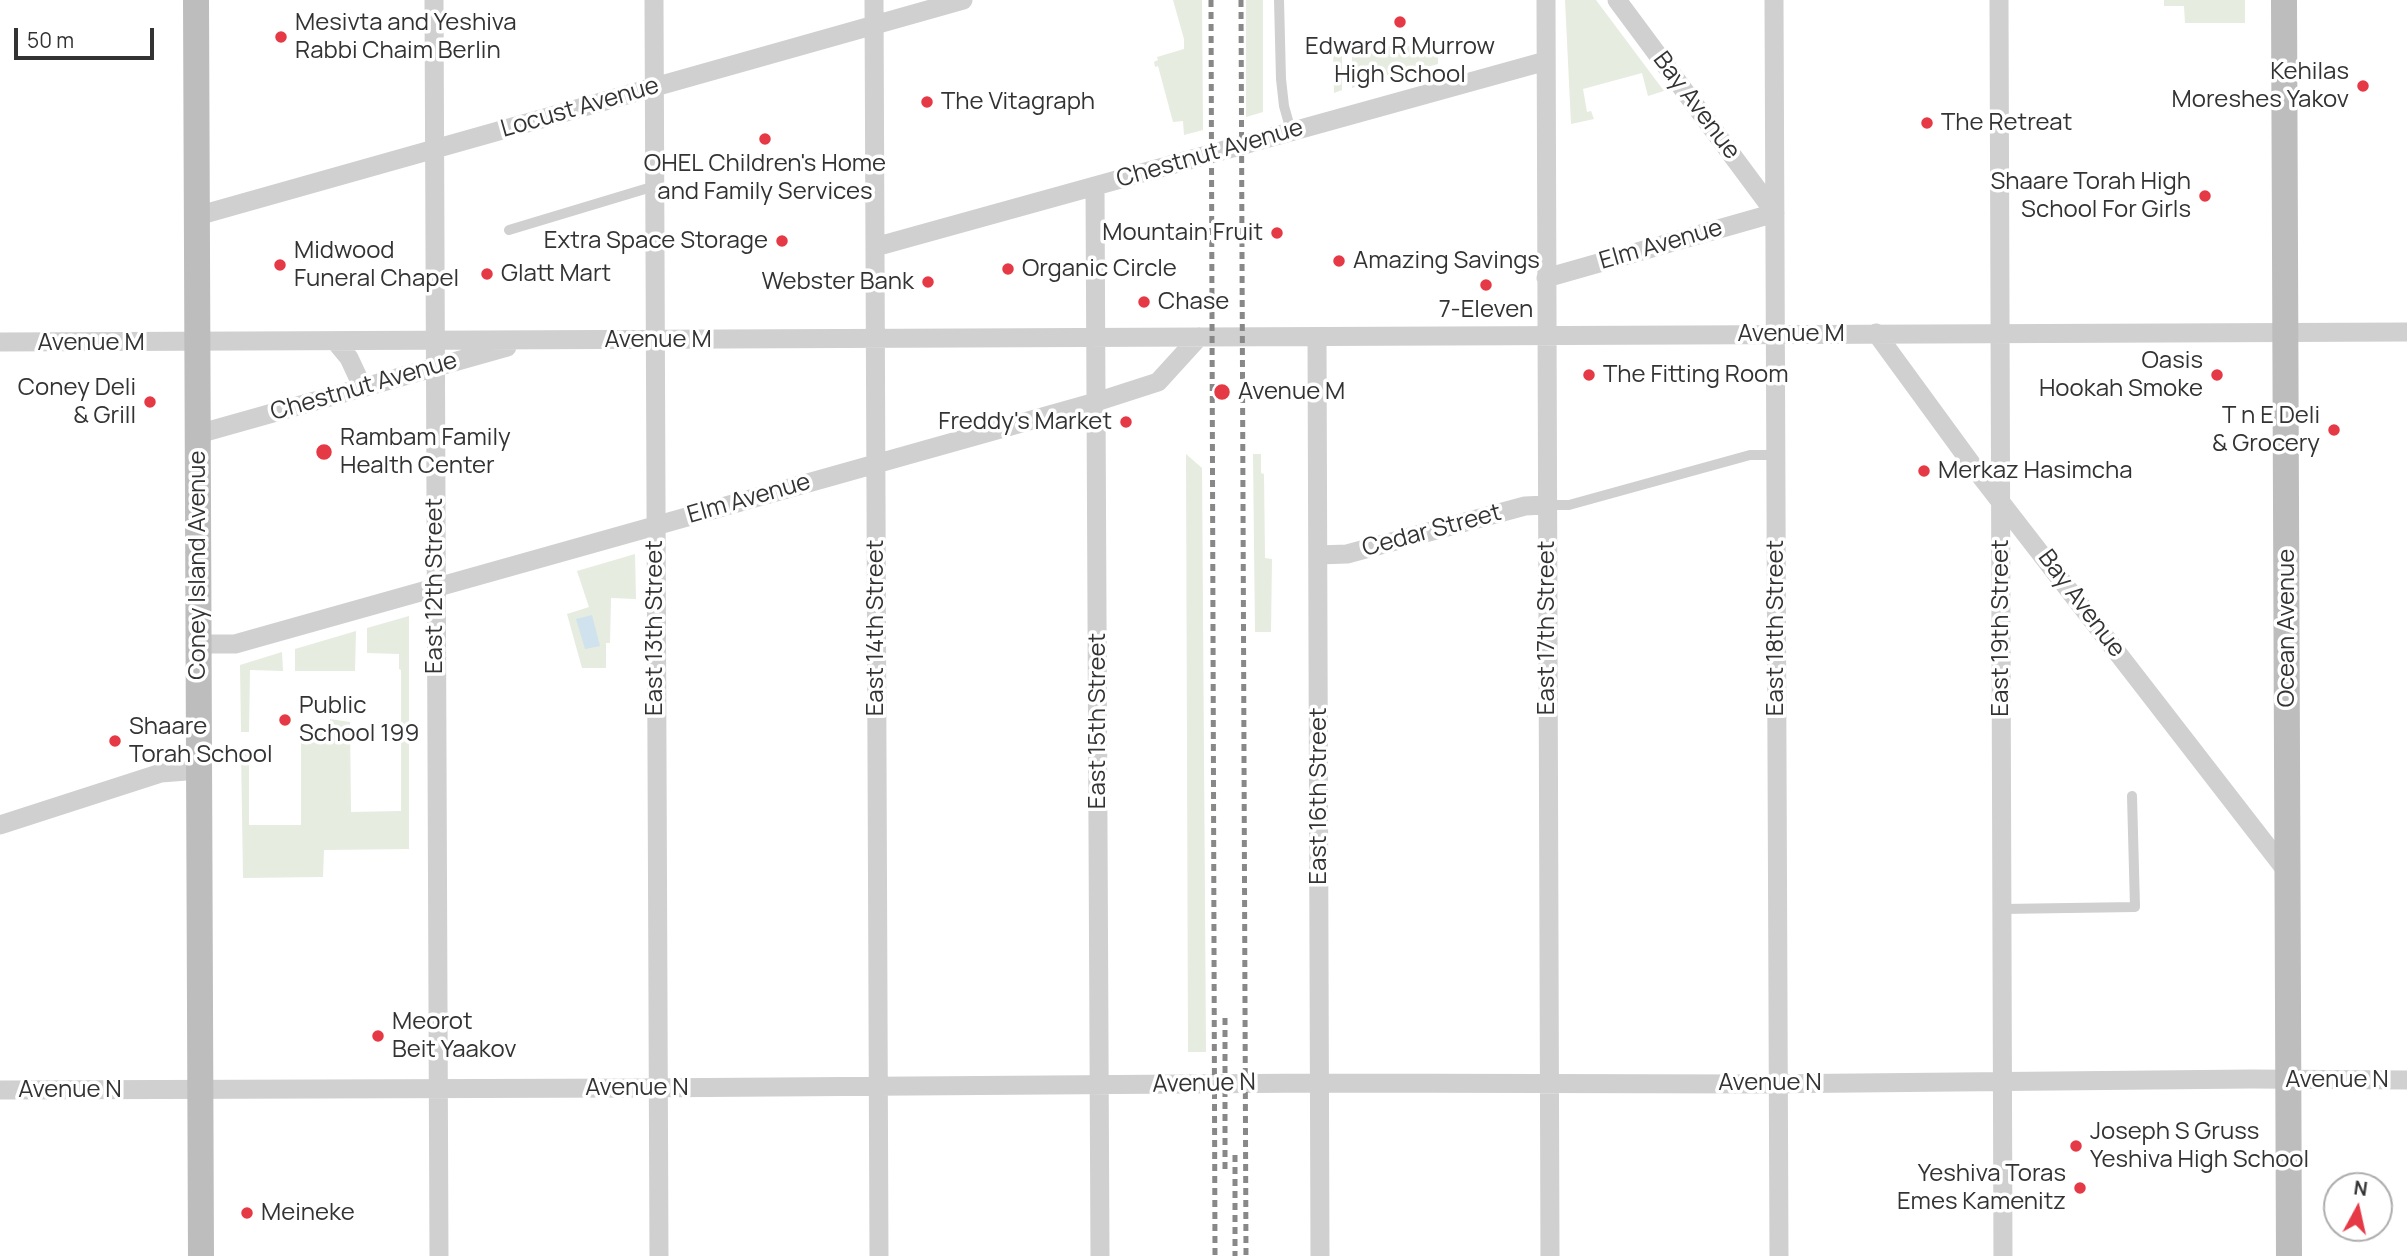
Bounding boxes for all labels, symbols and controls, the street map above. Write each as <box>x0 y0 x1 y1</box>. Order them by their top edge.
place label: Mesivta and Yeshiva Rabbi Chaim Berlin <box>295 9 517 65</box>
scale bar <box>18 14 158 58</box>
marker: Edward R Murrow High School <box>1392 14 1408 30</box>
text: 50 m <box>27 26 74 54</box>
marker: Mesivta and Yeshiva Rabbi Chaim Berlin <box>273 29 289 45</box>
place label: Edward R Murrow High School <box>1305 33 1495 89</box>
street label: Bay Avenue <box>1646 47 1746 165</box>
place label: Kehilas Moreshes Yakov <box>2172 58 2349 114</box>
street label: Locust Avenue <box>498 72 662 144</box>
marker: Kehilas Moreshes Yakov <box>2355 78 2371 94</box>
place label: The Vitagraph <box>941 88 1095 116</box>
marker: The Vitagraph <box>919 94 935 110</box>
place label: The Retreat <box>1941 109 2072 137</box>
street label: Chestnut Avenue <box>1113 114 1307 194</box>
marker: The Retreat <box>1919 115 1935 131</box>
marker: OHEL Children's Home and Family Services <box>757 131 773 147</box>
place label: OHEL Children's Home and Family Services <box>644 150 886 206</box>
place label: Shaare Torah High School For Girls <box>1990 168 2191 224</box>
marker: Shaare Torah High School For Girls <box>2197 188 2213 204</box>
street label: Elm Avenue <box>1596 214 1726 276</box>
place label: Mountain Fruit <box>1102 219 1263 247</box>
marker: Mountain Fruit <box>1269 225 1285 241</box>
place label: Extra Space Storage <box>544 227 768 255</box>
marker: Extra Space Storage <box>774 233 790 249</box>
place label: Midwood Funeral Chapel <box>294 237 459 293</box>
place label: Amazing Savings <box>1353 247 1540 275</box>
marker: Amazing Savings <box>1331 253 1347 269</box>
place label: Organic Circle <box>1022 255 1177 283</box>
marker: Midwood Funeral Chapel <box>272 257 288 273</box>
place label: Glatt Mart <box>501 260 611 288</box>
marker: Organic Circle <box>1000 261 1016 277</box>
marker: Glatt Mart <box>479 266 495 282</box>
place label: Webster Bank <box>761 268 914 296</box>
marker: Webster Bank <box>920 274 936 290</box>
marker: 7-Eleven <box>1478 277 1494 293</box>
place label: Chase <box>1158 288 1229 316</box>
marker: Chase <box>1136 294 1152 310</box>
place label: 7-Eleven <box>1439 296 1533 324</box>
street label: Avenue M <box>1737 320 1845 348</box>
street label: Avenue M <box>604 326 712 354</box>
street label: Avenue M <box>37 329 145 357</box>
street label: Chestnut Avenue <box>267 347 461 427</box>
place label: Oasis Hookah Smoke <box>2039 347 2203 403</box>
place label: The Fitting Room <box>1603 361 1789 389</box>
marker: The Fitting Room <box>1581 367 1597 383</box>
marker: Oasis Hookah Smoke <box>2209 367 2225 383</box>
place label: Coney Deli & Grill <box>18 374 136 430</box>
place label: Avenue M <box>1238 378 1345 406</box>
marker: Avenue M <box>1212 382 1232 402</box>
marker: Coney Deli & Grill <box>142 394 158 410</box>
place label: T n E Deli & Grocery <box>2212 402 2320 458</box>
place label: Freddy's Market <box>938 408 1112 436</box>
marker: Freddy's Market <box>1118 414 1134 430</box>
marker: T n E Deli & Grocery <box>2326 422 2342 438</box>
place label: Rambam Family Health Center <box>340 424 511 480</box>
marker: Rambam Family Health Center <box>314 442 334 462</box>
street label: Coney Island Avenue <box>184 450 212 680</box>
place label: Merkaz Hasimcha <box>1938 457 2133 485</box>
marker: Merkaz Hasimcha <box>1916 463 1932 479</box>
street label: Elm Avenue <box>684 468 814 530</box>
street label: East 12th Street <box>421 498 449 674</box>
street label: Cedar Street <box>1359 499 1505 563</box>
street label: East 19th Street <box>1987 539 2015 717</box>
street label: East 13th Street <box>641 540 669 716</box>
street label: East 14th Street <box>862 540 890 716</box>
street label: East 18th Street <box>1762 540 1790 716</box>
street label: East 17th Street <box>1533 541 1561 715</box>
street label: Bay Avenue <box>2031 545 2131 663</box>
street label: Ocean Avenue <box>2273 549 2301 707</box>
street label: East 15th Street <box>1084 633 1112 809</box>
place label: Public School 199 <box>299 692 419 748</box>
street label: East 16th Street <box>1305 707 1333 885</box>
marker: Public School 199 <box>277 712 293 728</box>
place label: Shaare Torah School <box>129 713 272 769</box>
marker: Shaare Torah School <box>107 733 123 749</box>
place label: Meorot Beit Yaakov <box>392 1008 516 1064</box>
marker: Meorot Beit Yaakov <box>370 1028 386 1044</box>
street label: Avenue N <box>2285 1066 2389 1094</box>
street label: Avenue N <box>1152 1069 1256 1099</box>
street label: Avenue N <box>1718 1069 1822 1097</box>
street label: Avenue N <box>585 1074 689 1102</box>
street label: Avenue N <box>18 1076 122 1104</box>
place label: Joseph S Gruss Yeshiva High School <box>2090 1118 2309 1174</box>
marker: Joseph S Gruss Yeshiva High School <box>2068 1138 2084 1154</box>
place label: Yeshiva Toras Emes Kamenitz <box>1897 1160 2066 1216</box>
north arrow <box>2323 1172 2393 1242</box>
text: N <box>2352 1174 2369 1202</box>
marker: Yeshiva Toras Emes Kamenitz <box>2072 1180 2088 1196</box>
place label: Meineke <box>261 1199 355 1227</box>
marker: Meineke <box>239 1205 255 1221</box>

